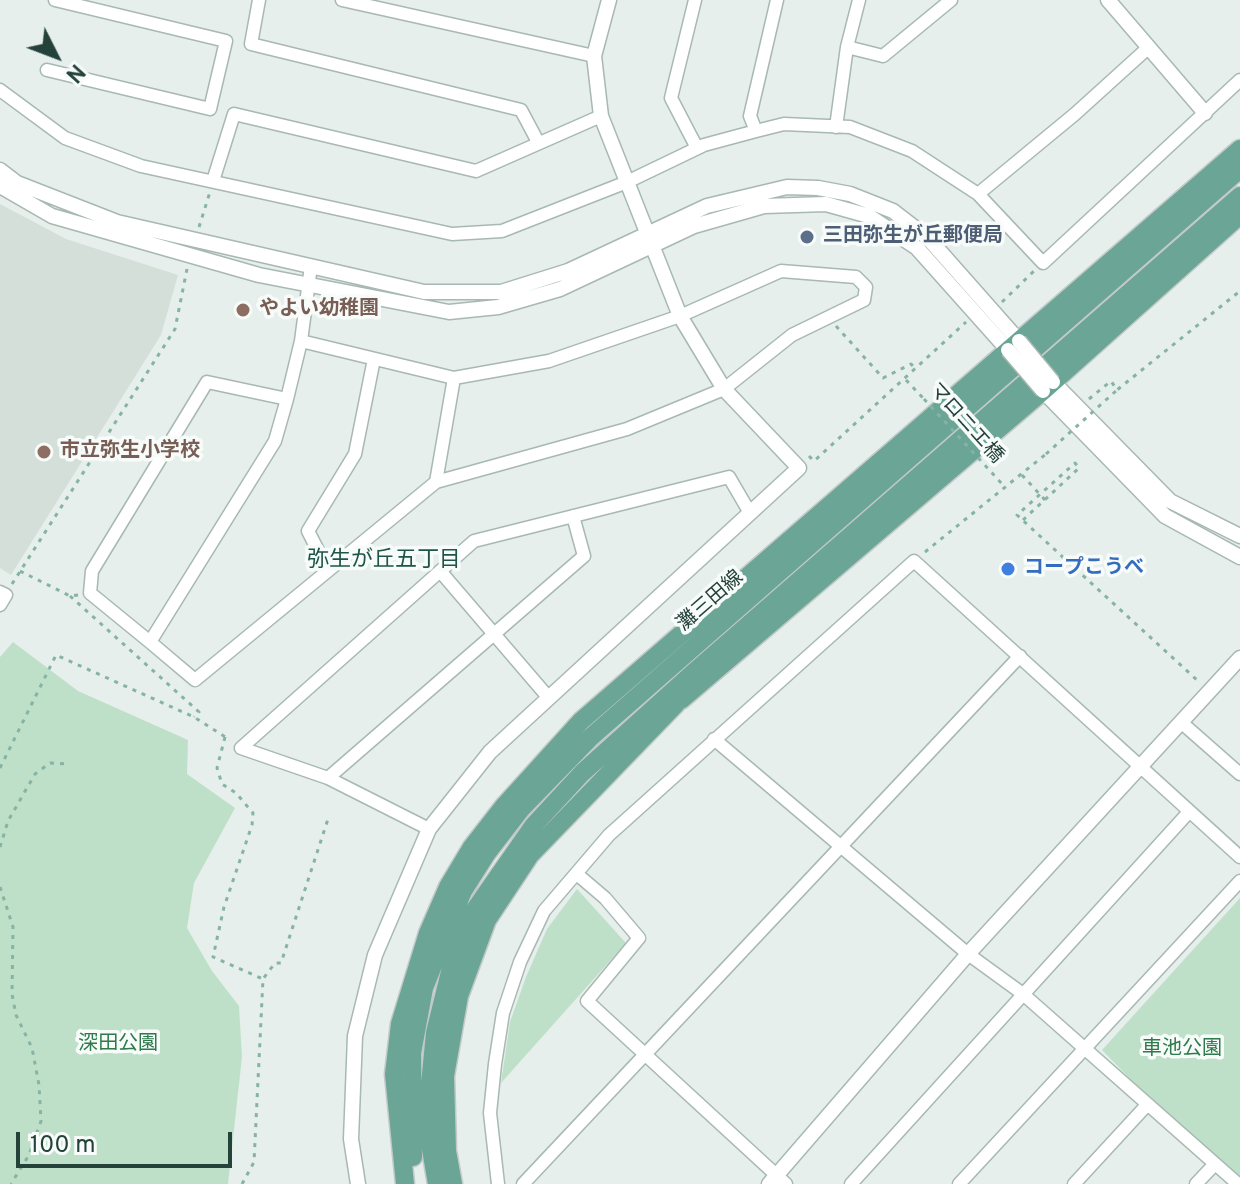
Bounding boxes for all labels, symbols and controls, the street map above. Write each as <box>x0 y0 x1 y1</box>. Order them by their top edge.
north arrow <box>16 16 96 96</box>
text: N <box>59 57 90 87</box>
place label: 三田弥生が丘郵便局 <box>823 225 1003 249</box>
marker: 三田弥生が丘郵便局 <box>798 228 816 246</box>
place label: やよい幼稚園 <box>259 298 379 322</box>
marker: やよい幼稚園 <box>234 301 252 319</box>
street label: マロニエ橋 <box>923 379 1007 469</box>
place label: 市立弥生小学校 <box>60 440 200 464</box>
marker: 市立弥生小学校 <box>35 443 53 461</box>
district label: 弥生が丘五丁目 <box>307 549 461 575</box>
place label: コープこうべ <box>1024 557 1144 581</box>
marker: コープこうべ <box>999 560 1017 578</box>
street label: 灘三田線 <box>673 567 749 637</box>
park label: 深田公園 <box>78 1033 158 1057</box>
park label: 車池公園 <box>1142 1038 1222 1062</box>
scale bar <box>20 1116 236 1166</box>
text: 100 m <box>30 1131 96 1161</box>

